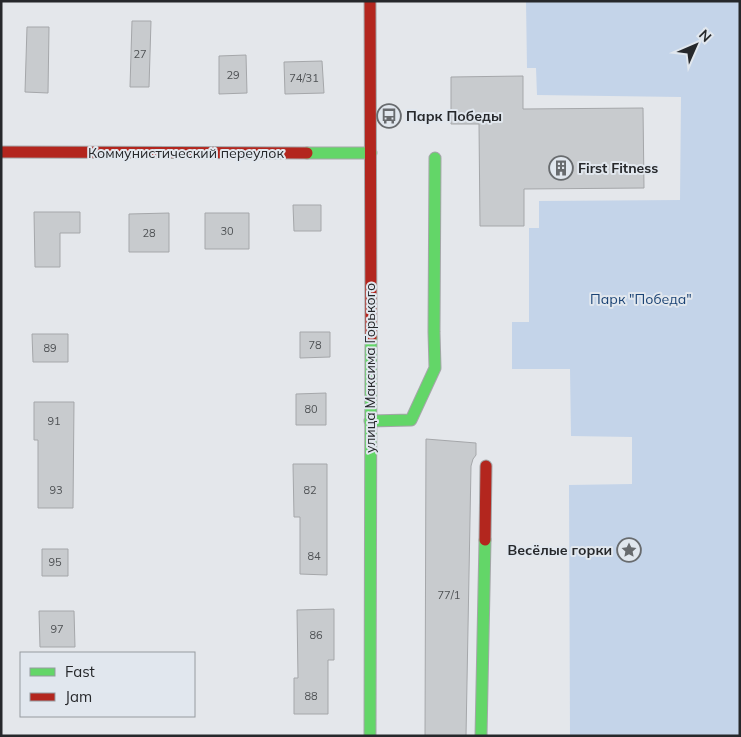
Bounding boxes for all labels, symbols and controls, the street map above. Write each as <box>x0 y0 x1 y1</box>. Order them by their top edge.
north arrow <box>671 20 721 70</box>
text: N <box>695 26 715 46</box>
house number: 27 <box>133 47 147 61</box>
house number: 29 <box>226 68 240 82</box>
house number: 74/31 <box>289 71 319 85</box>
bus stop icon: Парк Победы <box>376 103 402 129</box>
place label: Парк Победы <box>406 107 502 125</box>
street label: Коммунистический переулок <box>88 144 284 162</box>
building icon: First Fitness <box>548 155 574 181</box>
place label: First Fitness <box>578 159 658 177</box>
house number: 30 <box>220 224 234 238</box>
house number: 28 <box>142 226 156 240</box>
street label: улица Максима Горького <box>361 283 379 453</box>
park label: Парк "Победа" <box>590 290 692 308</box>
house number: 78 <box>308 338 322 352</box>
house number: 89 <box>43 341 57 355</box>
house number: 80 <box>304 402 318 416</box>
house number: 91 <box>47 414 61 428</box>
house number: 93 <box>49 483 63 497</box>
house number: 82 <box>303 483 317 497</box>
place icon: Весёлые горки <box>616 537 642 563</box>
place label: Весёлые горки <box>508 541 612 559</box>
house number: 84 <box>307 549 321 563</box>
house number: 95 <box>48 555 62 569</box>
house number: 77/1 <box>438 588 460 602</box>
house number: 97 <box>50 622 64 636</box>
house number: 86 <box>309 628 323 642</box>
legend <box>20 652 195 717</box>
text: Fast <box>65 662 95 681</box>
text: Jam <box>65 687 92 706</box>
house number: 88 <box>304 689 318 703</box>

